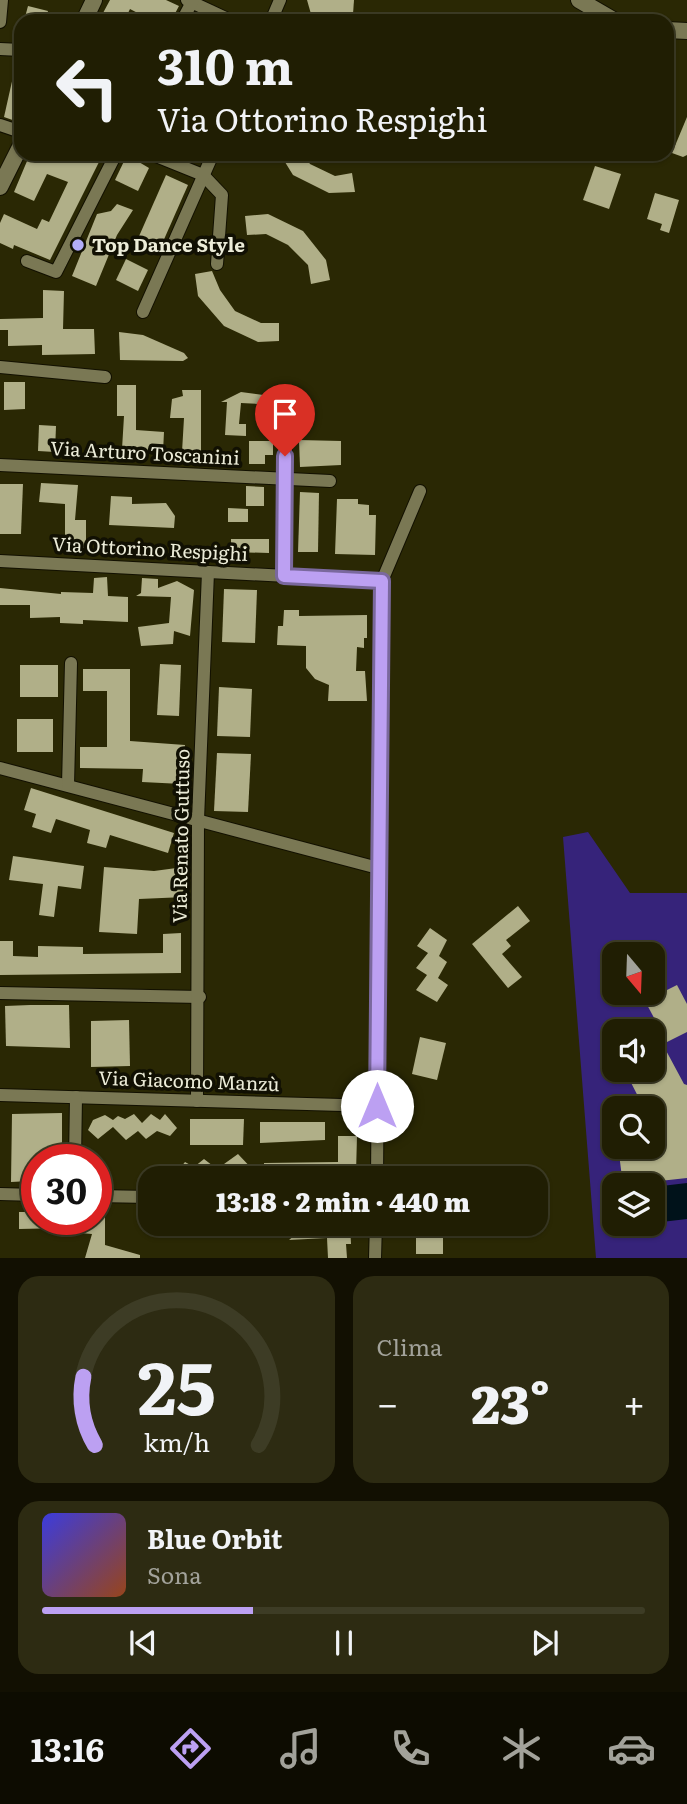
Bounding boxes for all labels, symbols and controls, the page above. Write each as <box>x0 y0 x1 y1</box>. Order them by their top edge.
text: 310 m <box>157 27 293 100</box>
icon: left <box>42 42 133 133</box>
text: Via Ottorino Respighi <box>157 94 487 142</box>
place label: Top Dance Style <box>92 230 245 258</box>
marker: Top Dance Style <box>70 237 86 253</box>
pin <box>255 384 315 456</box>
icon: arrive <box>266 395 304 433</box>
street label: Via Arturo Toscanini <box>50 433 240 471</box>
street label: Via Ottorino Respighi <box>51 529 249 567</box>
street label: Via Renato Guttuso <box>164 749 196 923</box>
north arrow <box>602 942 665 1004</box>
map controls <box>602 942 665 1236</box>
button: sound <box>602 1019 665 1082</box>
street label: Via Giacomo Manzù <box>98 1063 280 1097</box>
position arrow <box>340 1069 414 1143</box>
button: search <box>602 1096 665 1159</box>
speed limit sign: 30 <box>21 1144 112 1235</box>
button: layers <box>602 1173 665 1236</box>
text: 13:18 · 2 min · 440 m <box>216 1181 470 1220</box>
text: Clima <box>377 1329 442 1363</box>
text: 25 <box>137 1330 215 1438</box>
text: 23° <box>471 1363 550 1440</box>
text: − <box>377 1373 399 1430</box>
text: + <box>623 1373 645 1430</box>
text: km/h <box>143 1423 210 1460</box>
text: Blue Orbit <box>147 1518 282 1557</box>
text: Sona <box>147 1557 202 1591</box>
icon: previous <box>124 1624 162 1662</box>
icon: pause <box>325 1624 363 1662</box>
icon: next <box>526 1624 564 1662</box>
text: 13:16 <box>31 1724 104 1772</box>
icon: directions <box>166 1724 215 1773</box>
icon: music <box>276 1724 325 1773</box>
icon: phone <box>386 1724 435 1773</box>
icon: climate <box>497 1724 546 1773</box>
icon: car <box>607 1724 656 1773</box>

